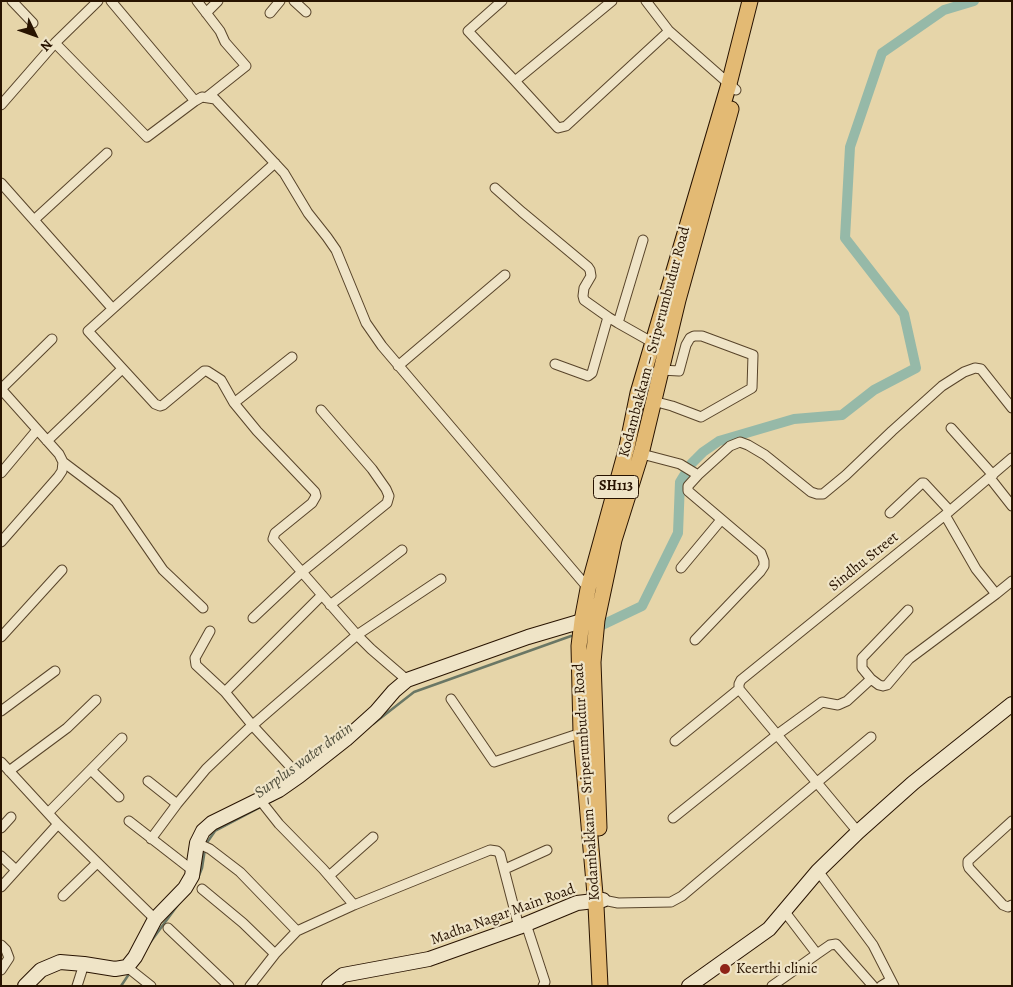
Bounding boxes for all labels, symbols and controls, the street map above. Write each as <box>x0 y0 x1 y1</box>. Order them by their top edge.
north arrow <box>10 10 60 60</box>
text: N <box>36 35 57 56</box>
street label: Kodambakkam – Sriperumbudur Road <box>615 225 695 459</box>
road number: SH113 <box>594 476 638 498</box>
street label: Sindhu Street <box>826 528 902 596</box>
street label: Kodambakkam – Sriperumbudur Road <box>570 663 604 901</box>
water label: Surplus water drain <box>251 719 357 803</box>
street label: Madha Nagar Main Road <box>428 881 578 949</box>
place label: Keerthi clinic <box>736 960 817 978</box>
marker: Keerthi clinic <box>718 962 732 976</box>

